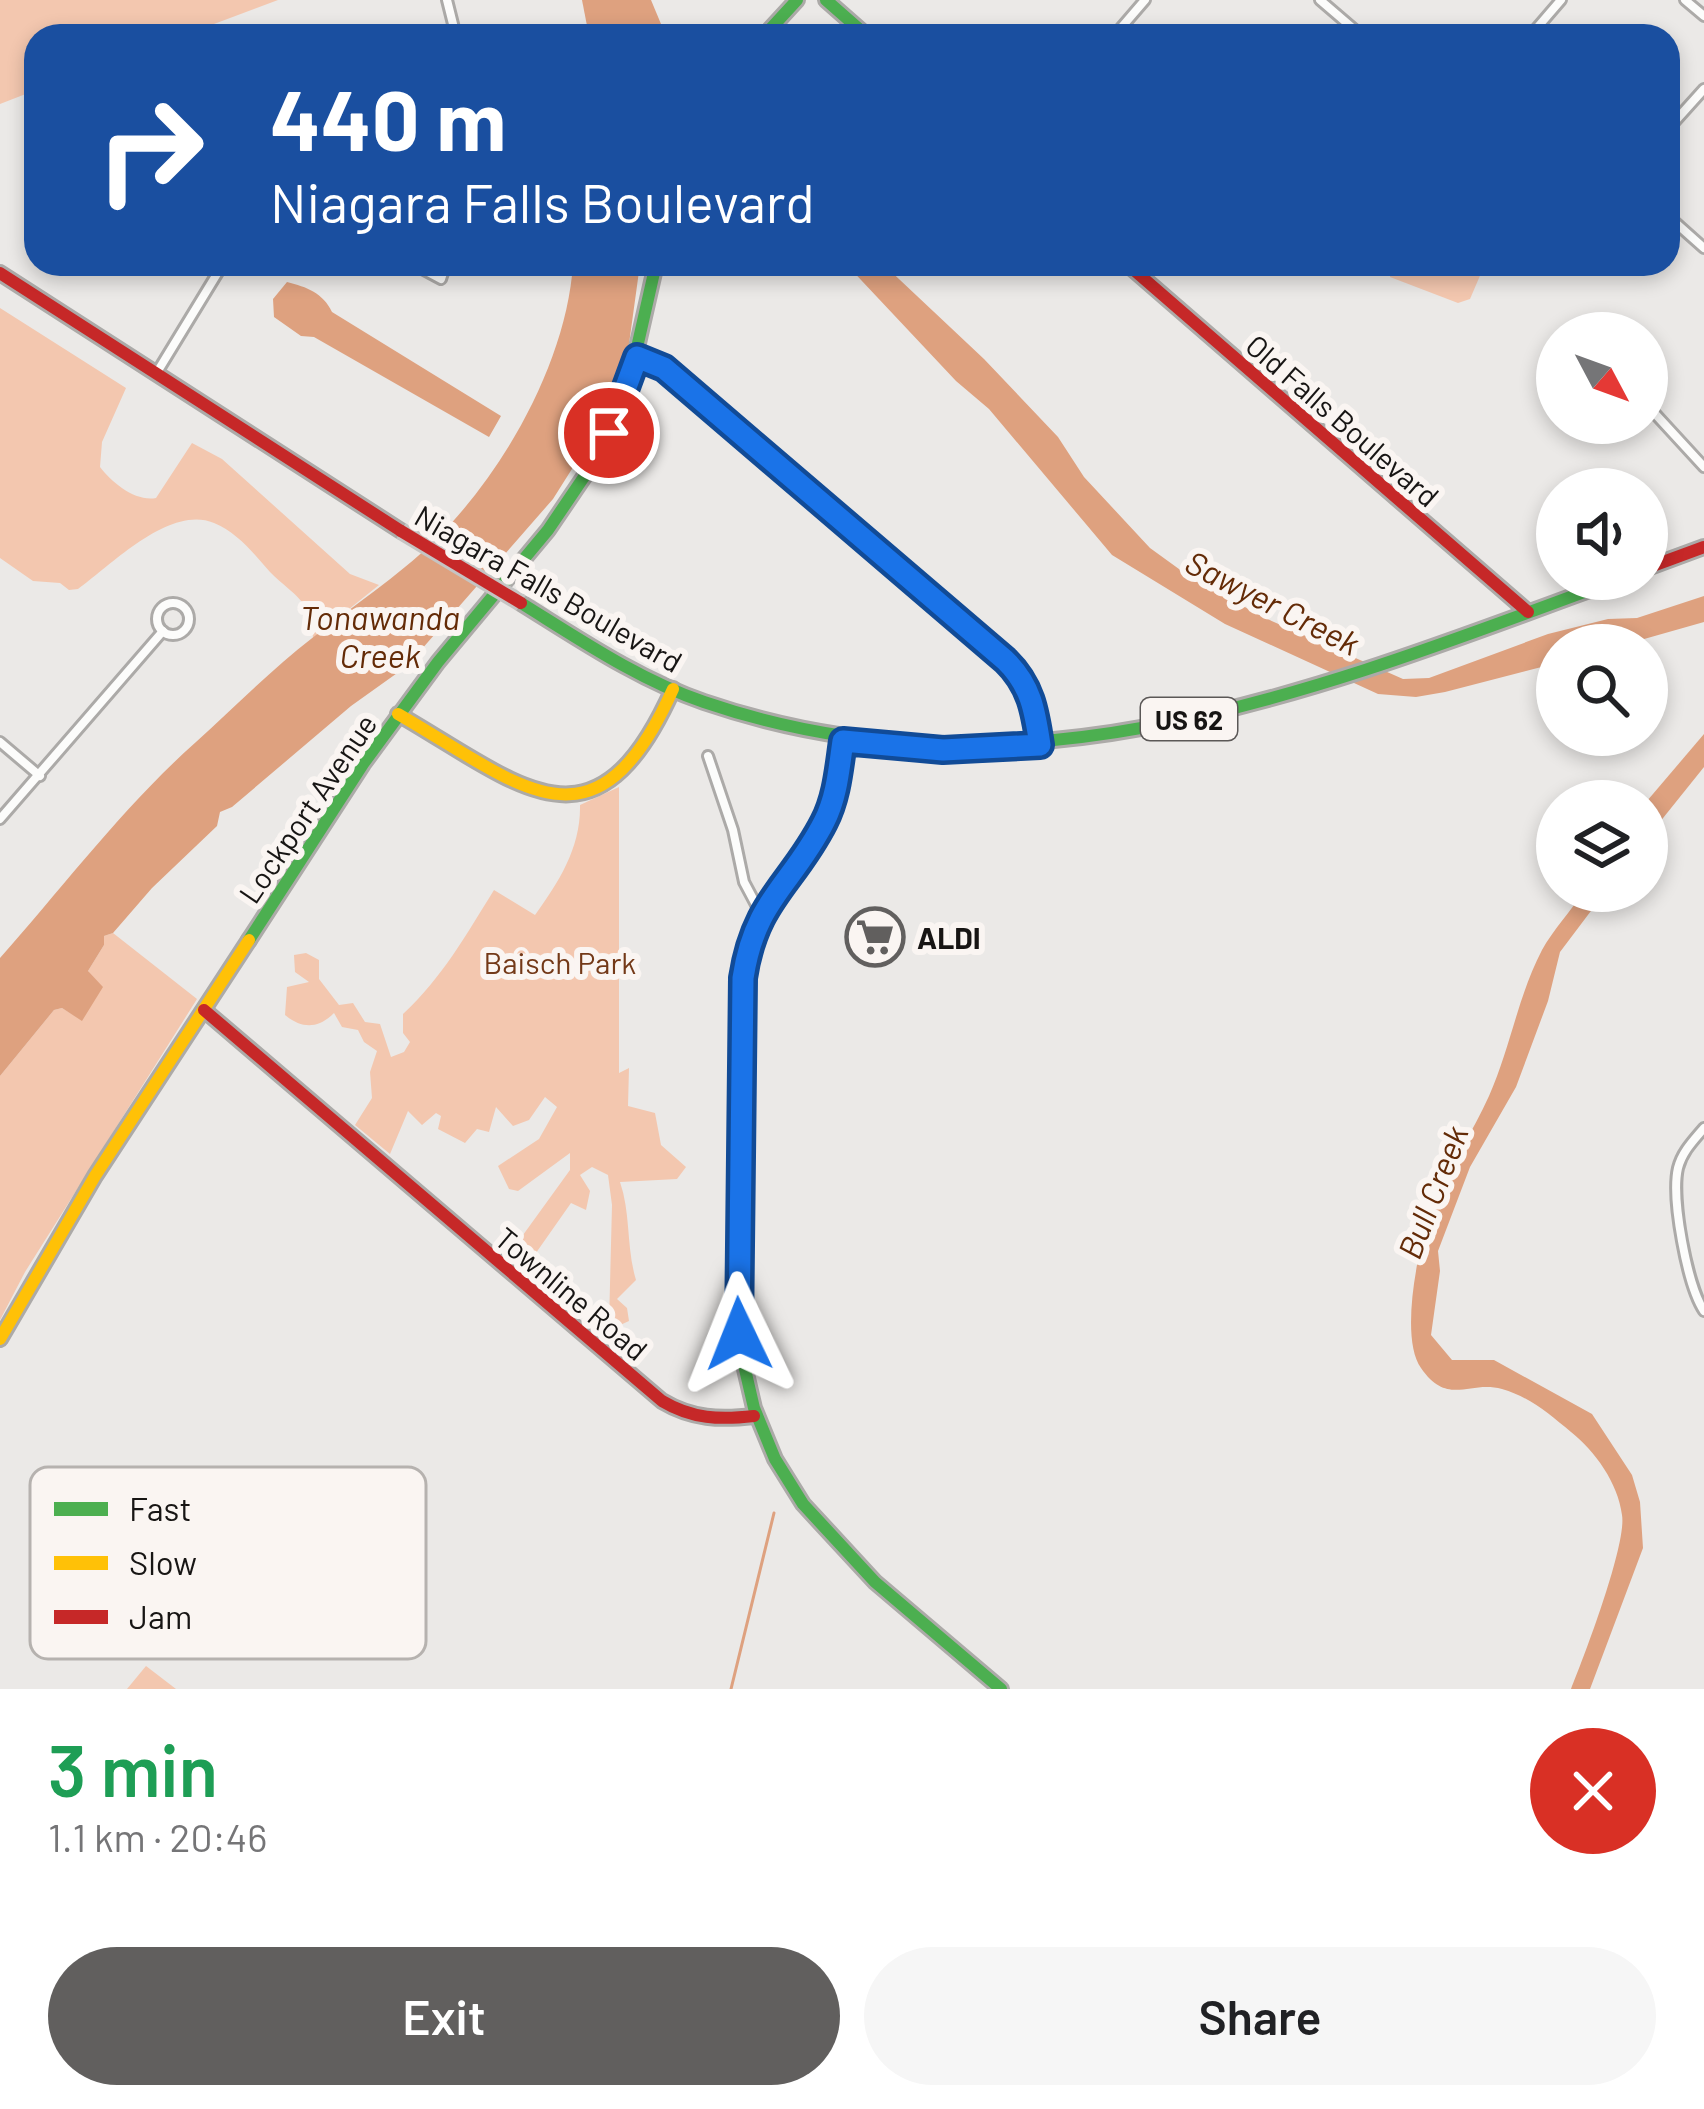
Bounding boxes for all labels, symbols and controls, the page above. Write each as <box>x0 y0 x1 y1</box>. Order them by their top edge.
text: 440 m <box>270 67 506 168</box>
icon: right <box>72 72 228 228</box>
text: Niagara Falls Boulevard <box>270 169 815 234</box>
north arrow <box>1536 312 1668 444</box>
map controls <box>1536 312 1668 912</box>
street label: Old Falls Boulevard <box>1239 326 1447 514</box>
pin <box>558 382 660 484</box>
icon: arrive <box>576 400 642 466</box>
button: sound <box>1536 468 1668 600</box>
street label: Niagara Falls Boulevard <box>409 497 689 679</box>
water label: Sawyer Creek <box>1179 541 1367 663</box>
water label: Tonawanda Creek <box>300 597 460 675</box>
button: search <box>1536 624 1668 756</box>
road number: US 62 <box>1141 698 1237 740</box>
street label: Lockport Avenue <box>230 707 384 909</box>
button: layers <box>1536 780 1668 912</box>
supermarket icon: ALDI <box>844 906 906 968</box>
place label: ALDI <box>917 919 981 955</box>
park label: Baisch Park <box>484 944 636 980</box>
water label: Bull Creek <box>1388 1120 1476 1264</box>
street label: Townline Road <box>489 1219 655 1367</box>
position arrow <box>676 1271 802 1397</box>
legend <box>30 1467 426 1659</box>
text: Fast <box>129 1488 191 1528</box>
text: Slow <box>129 1542 197 1582</box>
text: Jam <box>129 1596 192 1636</box>
text: 3 min <box>48 1725 218 1811</box>
button: close <box>1530 1728 1656 1854</box>
text: 1.1 km · 20:46 <box>48 1813 267 1860</box>
button: Exit <box>48 1947 840 2085</box>
button: Share <box>864 1947 1656 2085</box>

